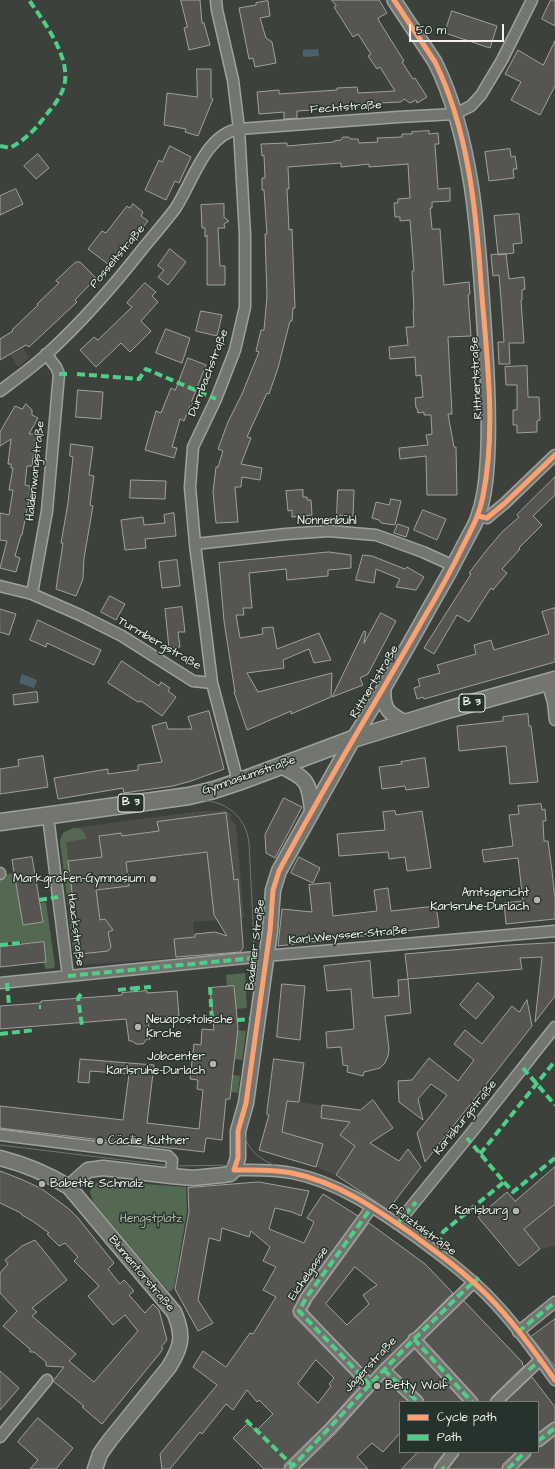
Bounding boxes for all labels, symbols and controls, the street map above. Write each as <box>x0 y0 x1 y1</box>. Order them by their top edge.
scale bar <box>411 16 506 42</box>
text: 50 m <box>416 22 446 39</box>
street label: Fechtstraße <box>310 98 382 118</box>
street label: Posseltstraße <box>87 222 149 292</box>
street label: Dürrbachstraße <box>186 327 232 419</box>
street label: Rittnertstraße <box>468 336 486 420</box>
street label: Haldenwangstraße <box>24 420 48 522</box>
street label: Nonnenbühl <box>297 514 357 528</box>
street label: Turmbergstraße <box>115 614 203 674</box>
street label: Rittnertstraße <box>348 643 402 721</box>
road number: B 3 <box>459 694 485 712</box>
street label: Gymnasiumstraße <box>200 753 298 799</box>
road number: B 3 <box>118 794 144 812</box>
place label: Markgrafen-Gymnasium <box>13 872 145 886</box>
marker: Markgrafen-Gymnasium <box>148 874 158 884</box>
place label: Amtsgericht Karlsruhe-Durlach <box>430 886 529 914</box>
street label: Hauckstraße <box>63 893 87 967</box>
marker: Amtsgericht Karlsruhe-Durlach <box>532 895 542 905</box>
street label: Badener Straße <box>243 899 269 991</box>
street label: Karl-Weysser-Straße <box>288 924 408 948</box>
place label: Neuapostolische Kirche <box>146 1013 233 1041</box>
marker: Neuapostolische Kirche <box>133 1022 143 1032</box>
place label: Jobcenter Karlsruhe-Durlach <box>106 1050 205 1078</box>
marker: Jobcenter Karlsruhe-Durlach <box>208 1059 218 1069</box>
street label: Karlsburgstraße <box>431 1078 501 1158</box>
place label: Cäcilie Kuttner <box>108 1134 189 1148</box>
marker: Cäcilie Kuttner <box>95 1136 105 1146</box>
place label: Babette Schmalz <box>50 1177 143 1191</box>
marker: Babette Schmalz <box>37 1179 47 1189</box>
street label: Pfinztalstraße <box>385 1201 459 1259</box>
place label: Karlsburg <box>454 1204 508 1218</box>
marker: Karlsburg <box>511 1206 521 1216</box>
park label: Hengstplatz <box>120 1212 182 1226</box>
street label: Blumentorstraße <box>105 1233 177 1315</box>
street label: Eichelgasse <box>286 1244 332 1304</box>
street label: Jägerstraße <box>342 1334 400 1396</box>
place label: Betty Wolf <box>385 1379 448 1393</box>
marker: Betty Wolf <box>372 1381 382 1391</box>
legend <box>399 1401 539 1453</box>
text: Cycle path <box>437 1409 496 1426</box>
text: Path <box>437 1429 462 1446</box>

